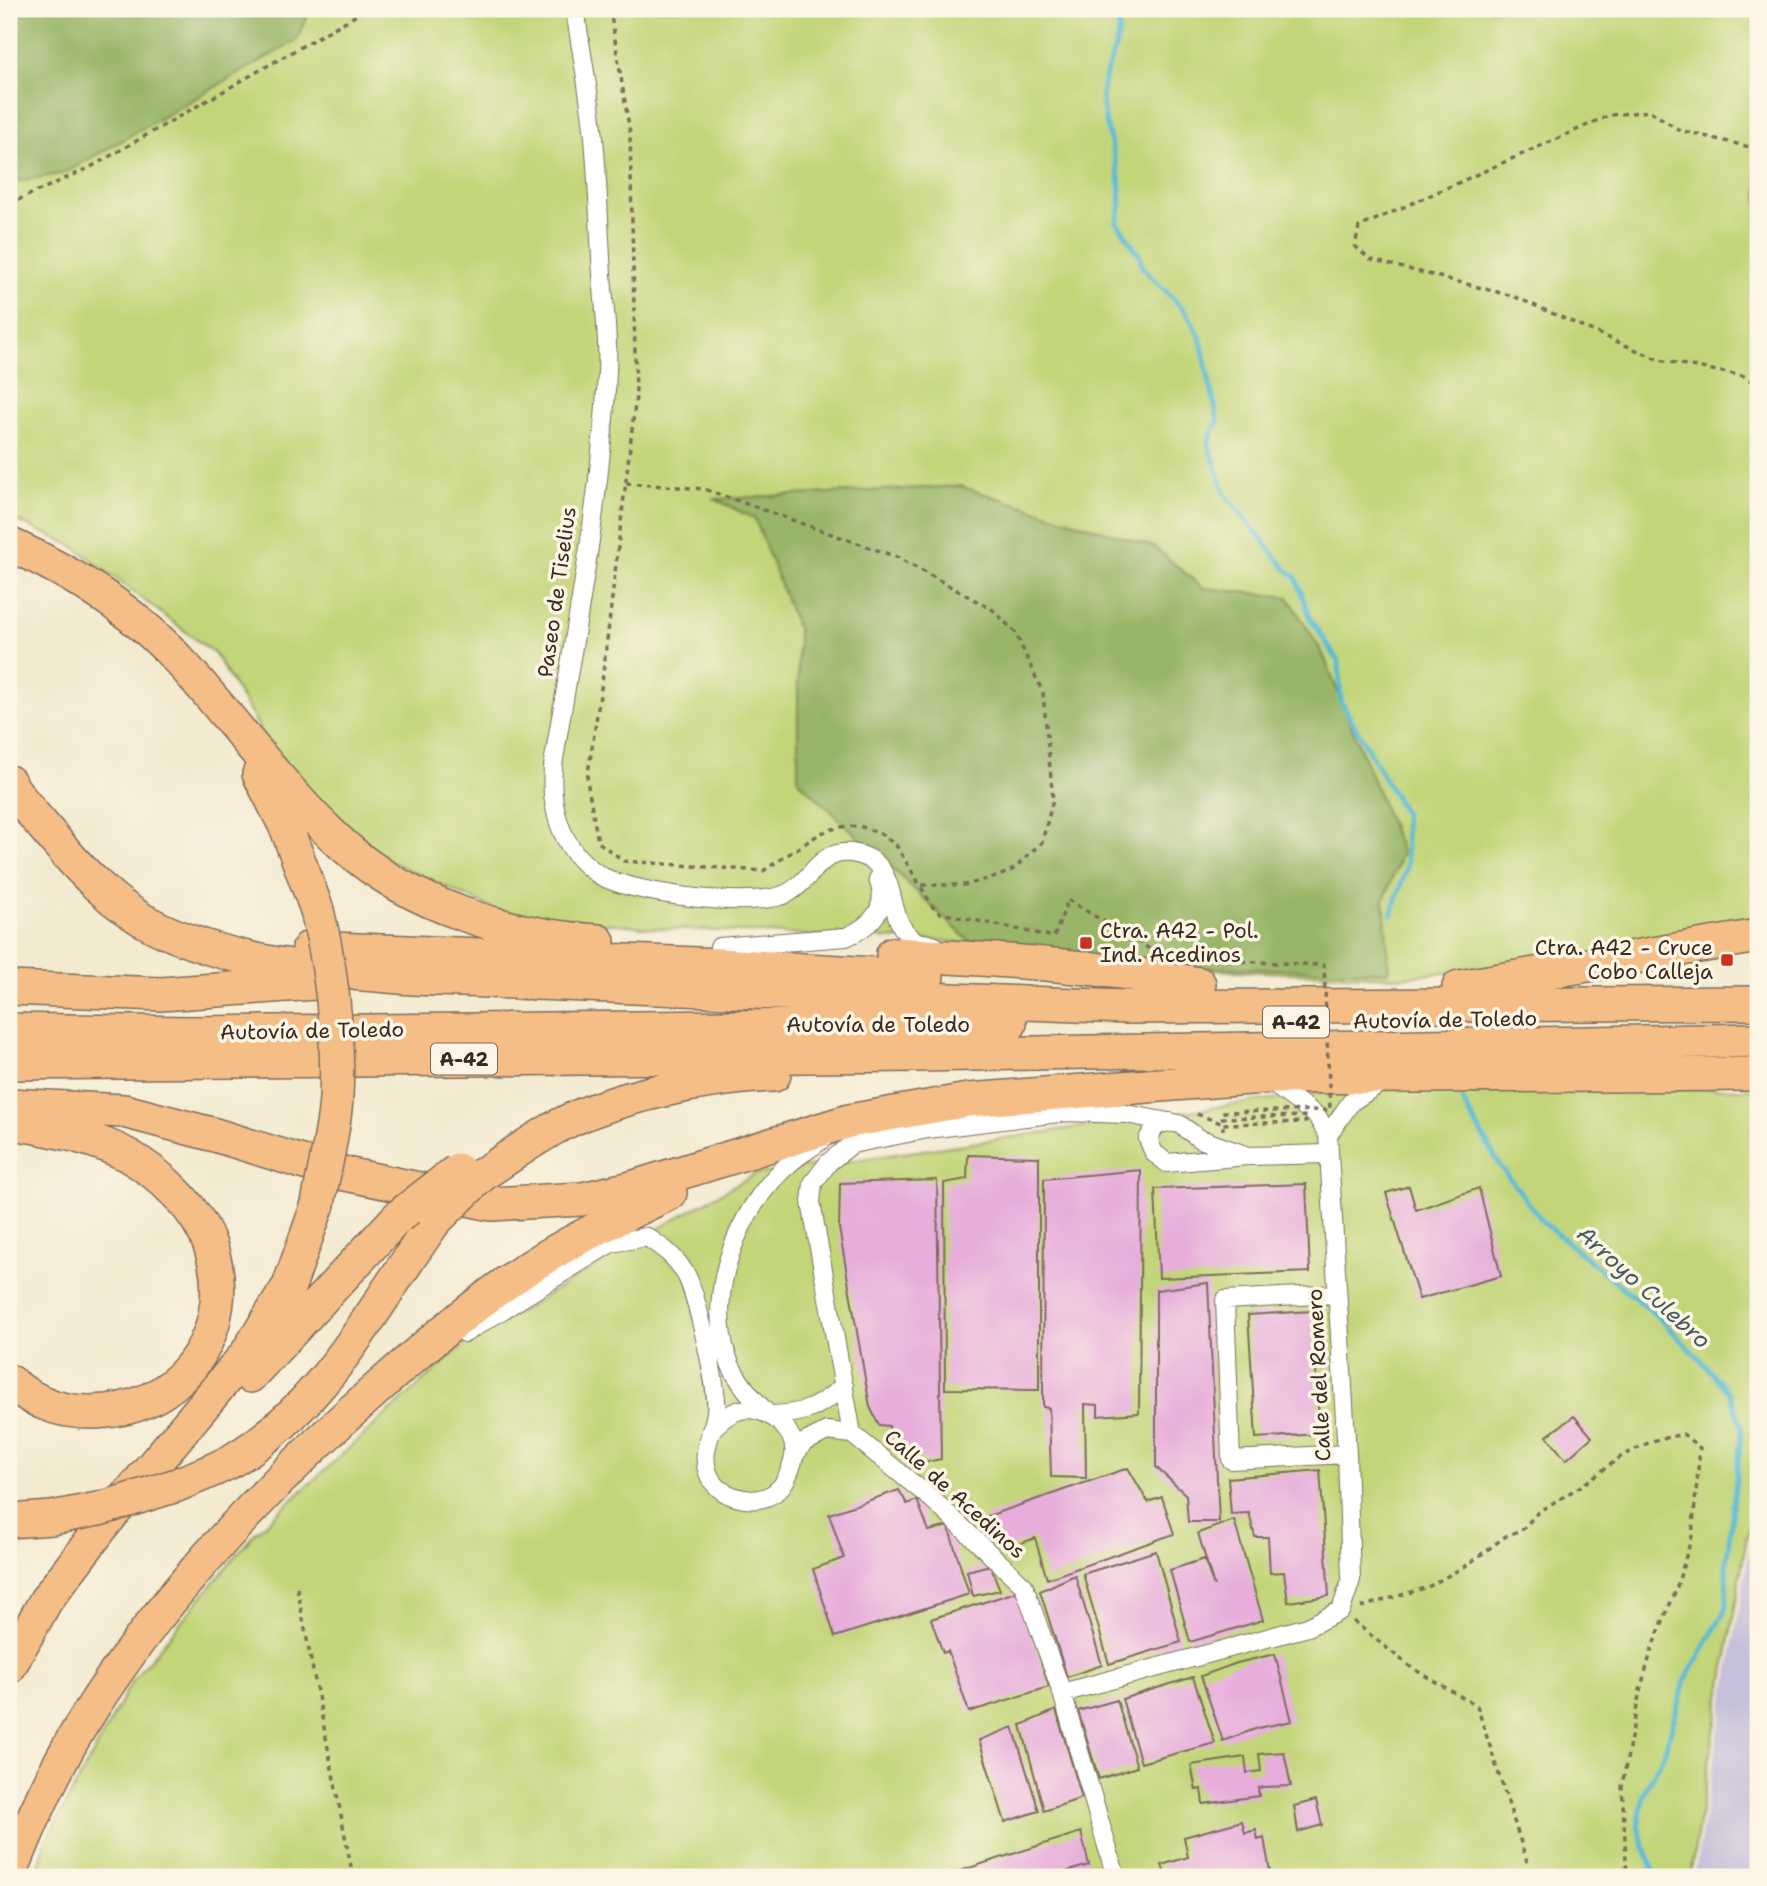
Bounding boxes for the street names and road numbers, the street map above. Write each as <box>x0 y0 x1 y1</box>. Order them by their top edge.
street label: Paseo de Tiselius <box>531 505 583 679</box>
street label: Autovía de Toledo <box>1353 1004 1537 1036</box>
road number: A-42 <box>1263 1006 1329 1038</box>
street label: Autovía de Toledo <box>786 1011 970 1039</box>
street label: Autovía de Toledo <box>220 1015 404 1047</box>
road number: A-42 <box>431 1044 497 1074</box>
street label: Calle del Romero <box>1300 1288 1338 1462</box>
street label: Calle de Acedinos <box>878 1423 1032 1565</box>

